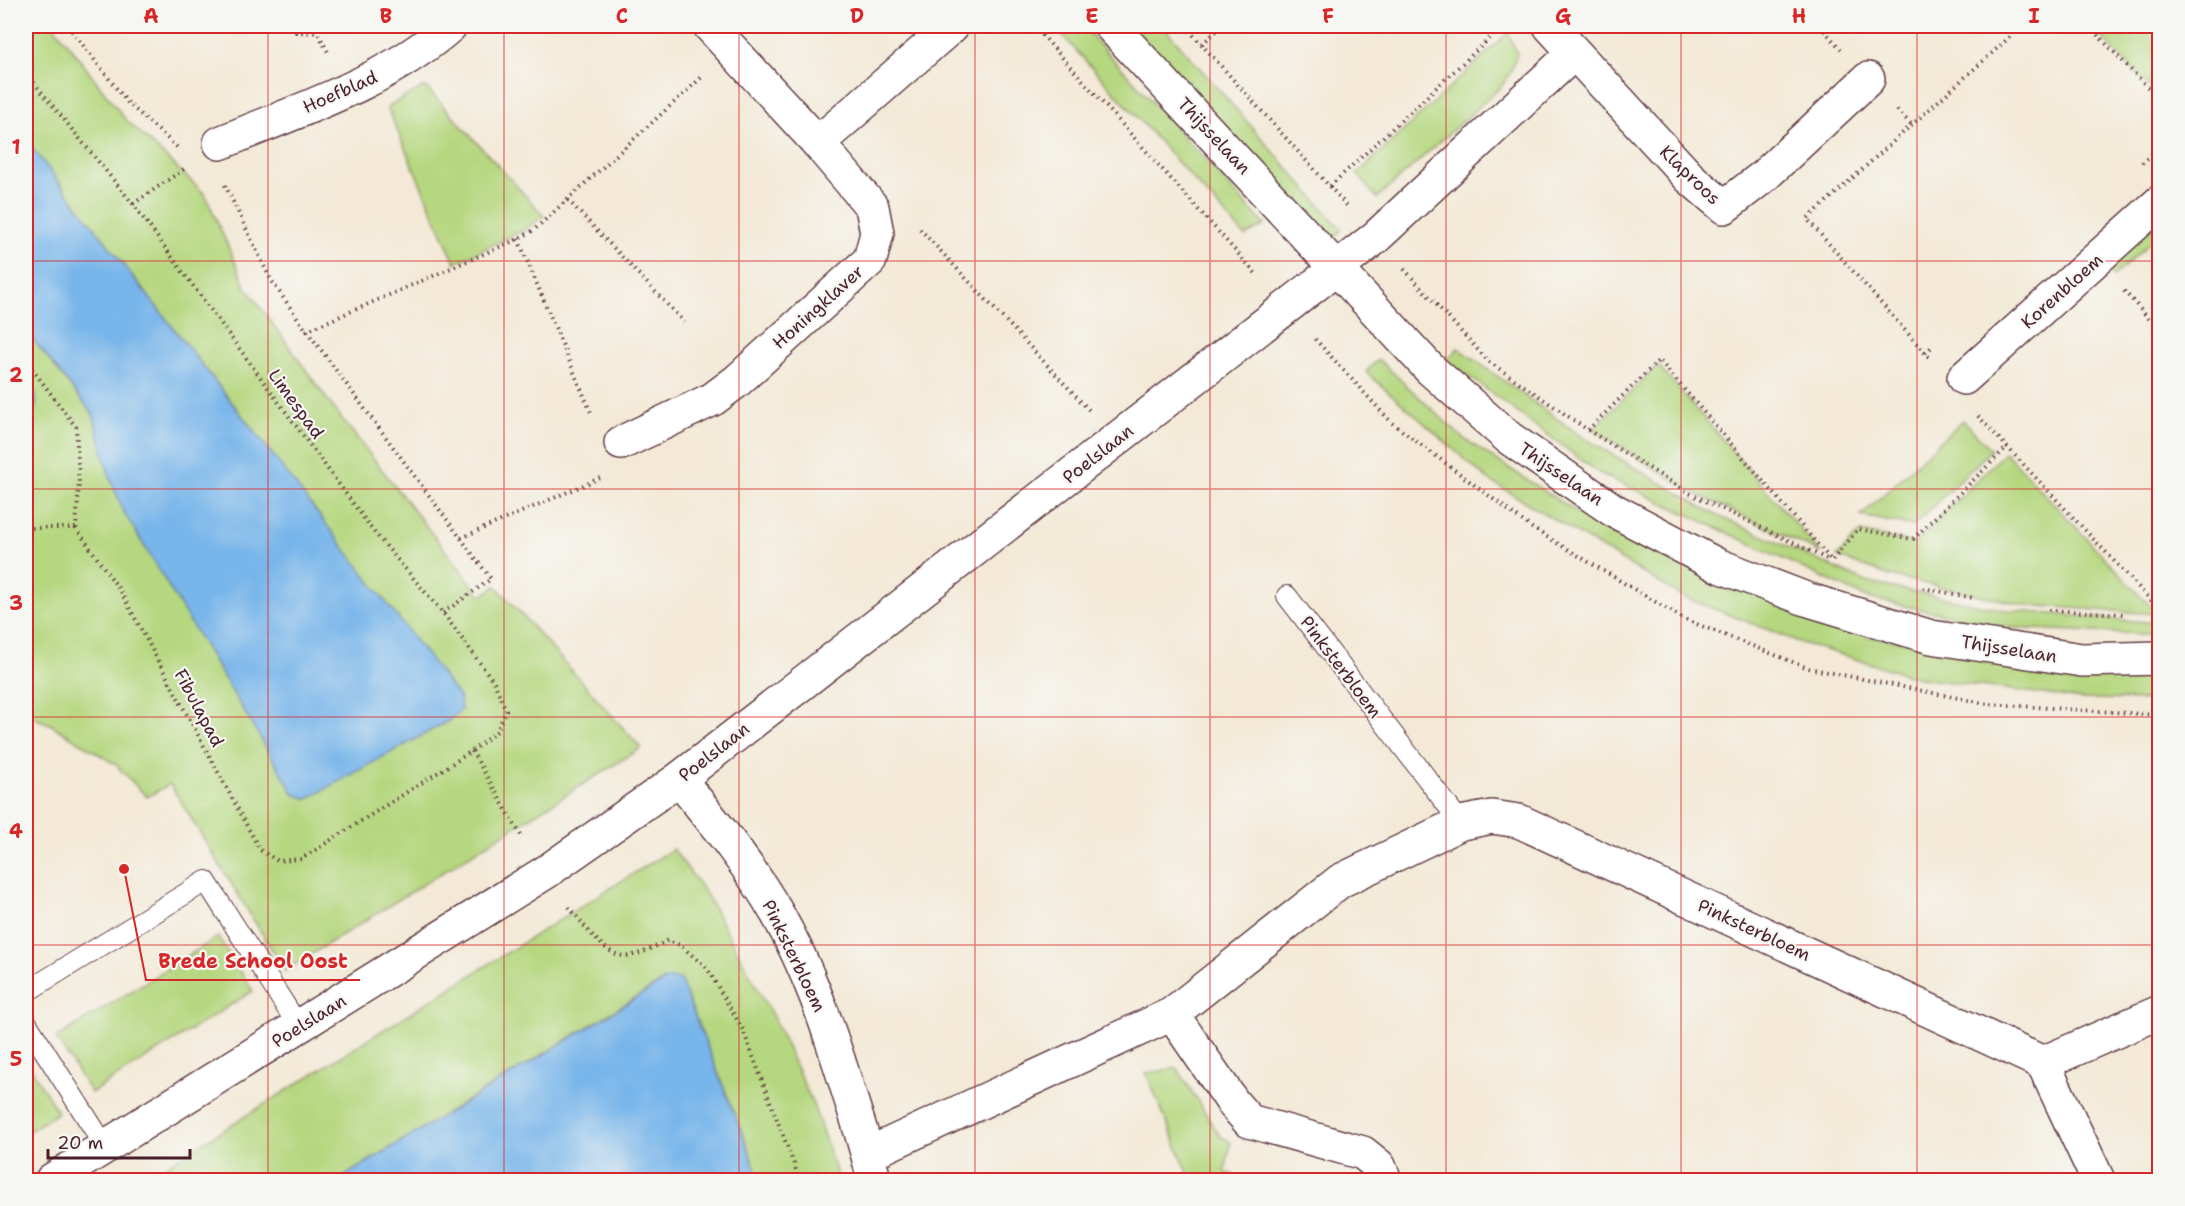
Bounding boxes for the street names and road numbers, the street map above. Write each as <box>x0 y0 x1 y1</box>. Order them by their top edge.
street label: Hoefblad <box>299 65 381 119</box>
street label: Thijsselaan <box>1172 92 1256 180</box>
street label: Klaproos <box>1654 140 1726 210</box>
street label: Korenbloem <box>2016 248 2108 334</box>
street label: Honingklaver <box>767 260 869 354</box>
street label: Limespad <box>263 364 329 444</box>
street label: Poelslaan <box>1058 419 1138 489</box>
street label: Thijsselaan <box>1514 437 1608 511</box>
street label: Pinksterbloem <box>1295 611 1387 723</box>
street label: Thijsselaan <box>1959 630 2059 668</box>
street label: Fibulapad <box>168 665 230 751</box>
street label: Poelslaan <box>674 717 754 787</box>
street label: Pinksterbloem <box>1694 893 1814 967</box>
street label: Pinksterbloem <box>756 896 832 1016</box>
street label: Poelslaan <box>267 989 351 1053</box>

